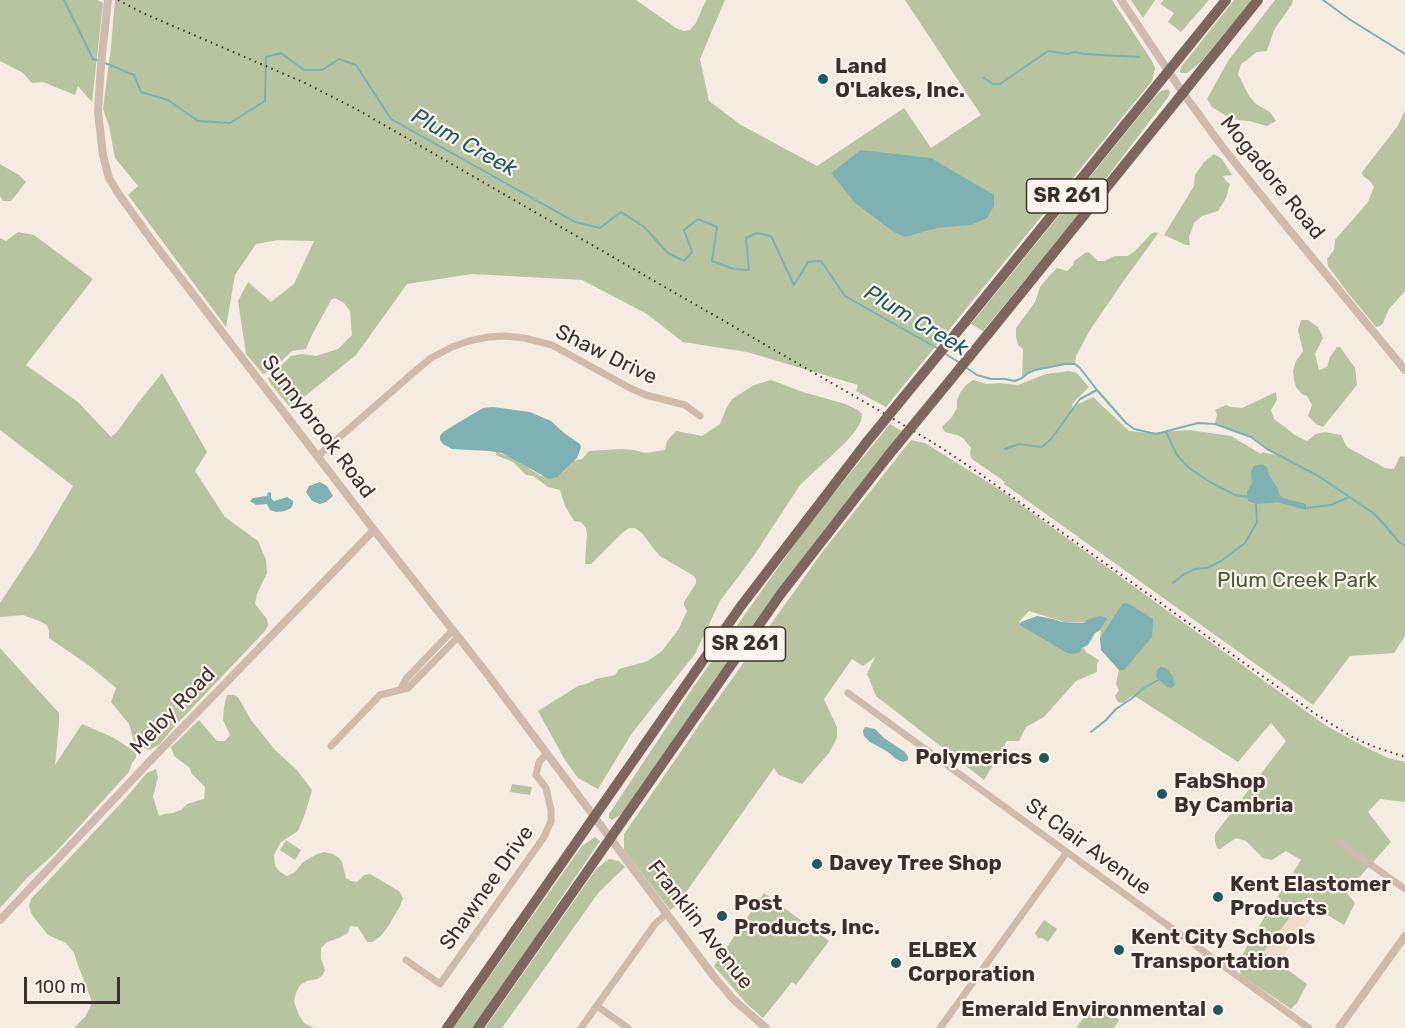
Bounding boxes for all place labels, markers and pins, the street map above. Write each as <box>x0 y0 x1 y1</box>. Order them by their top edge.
place label: Land O'Lakes, Inc. <box>835 54 965 104</box>
marker: Land O'Lakes, Inc. <box>816 72 830 86</box>
place label: Polymerics <box>915 745 1032 771</box>
marker: Polymerics <box>1037 751 1051 765</box>
place label: FabShop By Cambria <box>1174 769 1293 819</box>
marker: FabShop By Cambria <box>1155 787 1169 801</box>
place label: Davey Tree Shop <box>829 851 1002 877</box>
marker: Davey Tree Shop <box>810 857 824 871</box>
place label: Kent Elastomer Products <box>1230 872 1391 922</box>
marker: Kent Elastomer Products <box>1211 890 1225 904</box>
place label: Post Products, Inc. <box>734 891 880 941</box>
marker: Post Products, Inc. <box>715 909 729 923</box>
place label: Kent City Schools Transportation <box>1131 925 1315 975</box>
place label: ELBEX Corporation <box>908 938 1035 988</box>
marker: Kent City Schools Transportation <box>1112 943 1126 957</box>
marker: ELBEX Corporation <box>889 956 903 970</box>
place label: Emerald Environmental <box>961 997 1206 1023</box>
marker: Emerald Environmental <box>1211 1003 1225 1017</box>

